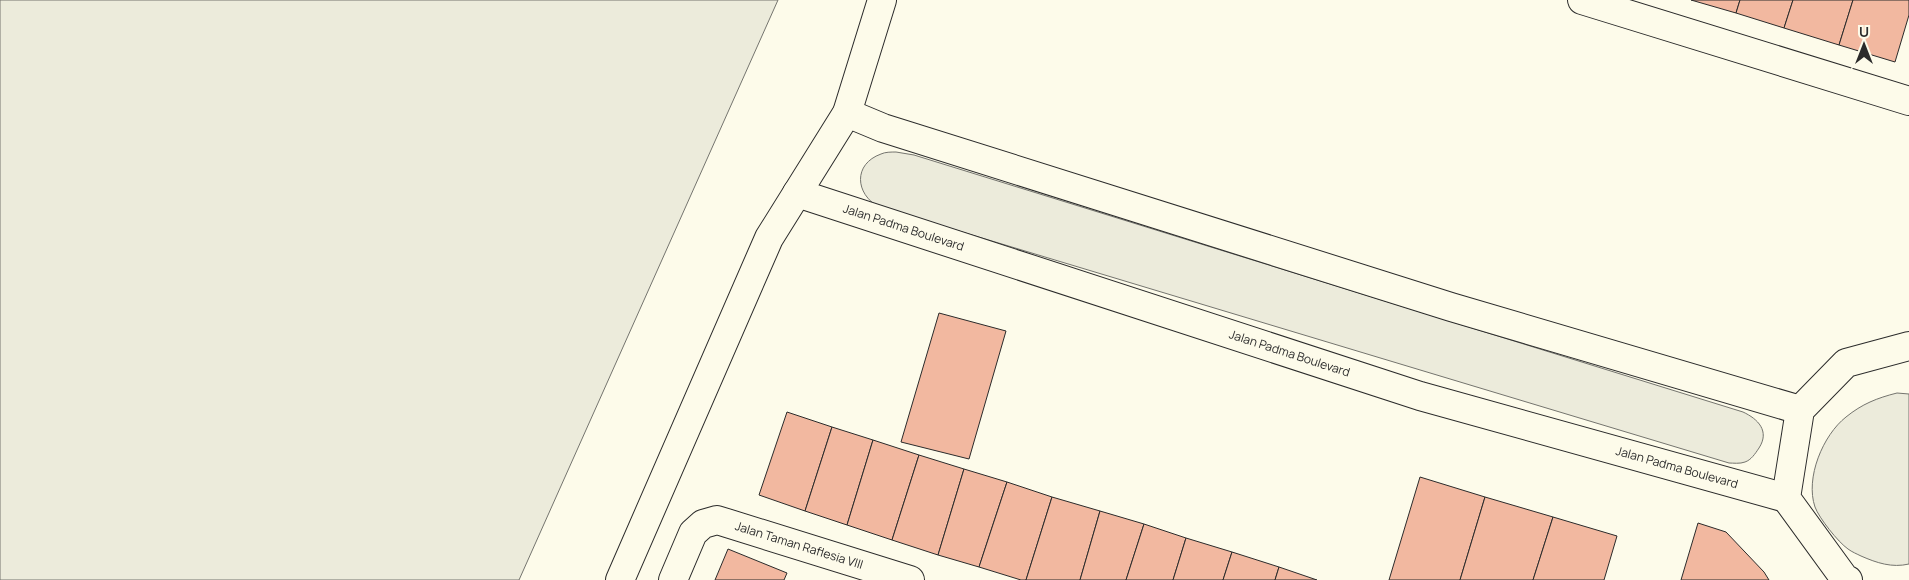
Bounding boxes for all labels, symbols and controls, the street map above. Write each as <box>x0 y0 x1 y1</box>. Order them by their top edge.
north arrow <box>1839 20 1889 70</box>
text: U <box>1859 22 1869 41</box>
street label: Jalan Padma Boulevard <box>841 200 966 255</box>
street label: Jalan Padma Boulevard <box>1227 325 1352 381</box>
street label: Jalan Padma Boulevard <box>1614 442 1740 492</box>
street label: Jalan Taman Raflesia VIII <box>733 517 865 573</box>

